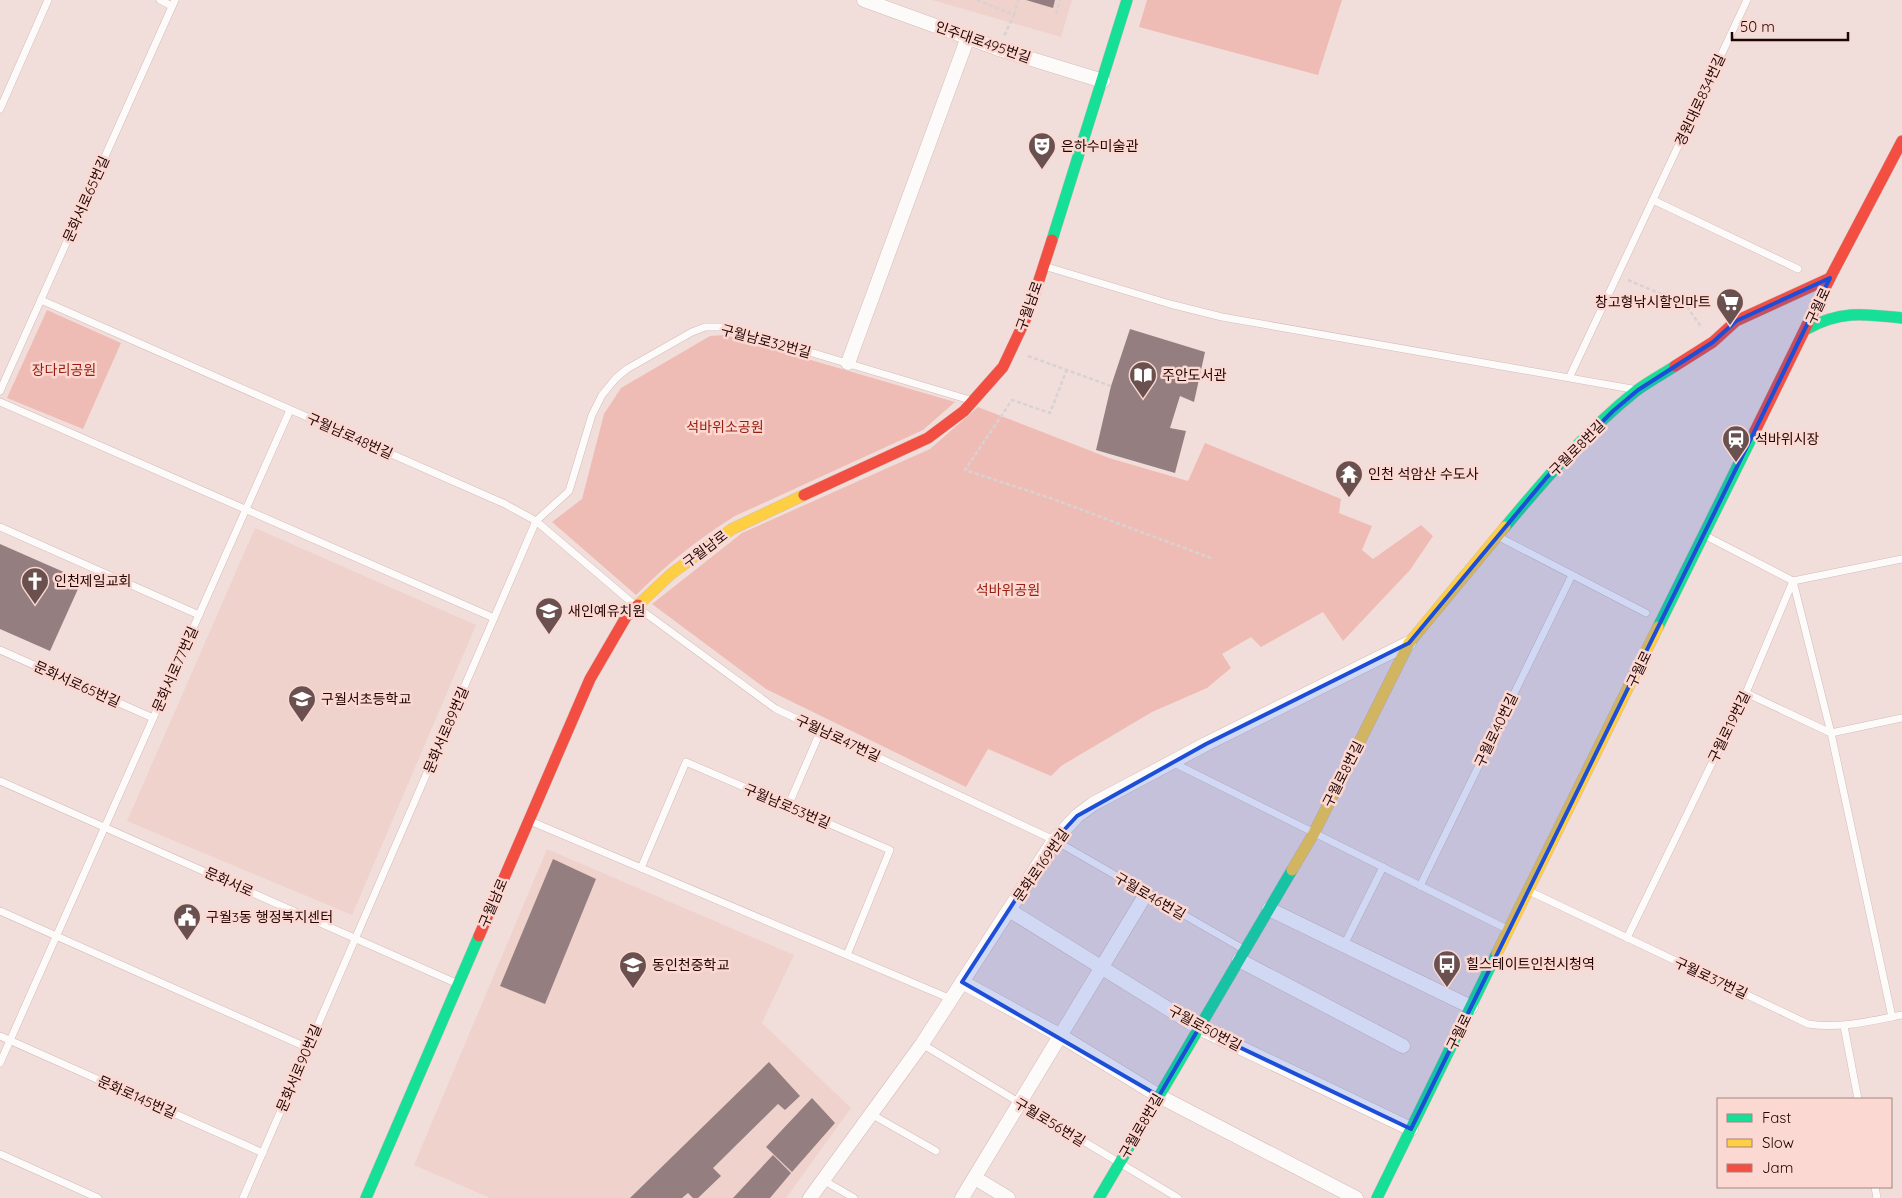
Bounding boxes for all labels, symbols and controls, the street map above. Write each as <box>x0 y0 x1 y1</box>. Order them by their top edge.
scale bar <box>1732 10 1848 42</box>
street label: 인주대로495번길 <box>933 17 1033 67</box>
text: 50 m <box>1740 17 1775 36</box>
street label: 경원대로834번길 <box>1671 51 1729 149</box>
theatre icon: 은하수미술관 <box>1027 131 1057 170</box>
place label: 은하수미술관 <box>1061 137 1138 155</box>
street label: 문화서로65번길 <box>59 153 113 245</box>
street label: 구월남로 <box>1012 279 1046 333</box>
street label: 구월로 <box>1802 285 1834 327</box>
supermarket icon: 창고형낚시할인마트 <box>1715 287 1745 326</box>
place label: 창고형낚시할인마트 <box>1595 293 1711 311</box>
street label: 구월남로32번길 <box>719 320 813 362</box>
library icon: 주안도서관 <box>1128 360 1158 399</box>
park label: 장다리공원 <box>32 361 96 379</box>
place label: 주안도서관 <box>1162 366 1227 384</box>
street label: 구월남로48번길 <box>304 409 396 463</box>
street label: 구월로8번길 <box>1545 416 1609 480</box>
park label: 석바위소공원 <box>686 418 764 436</box>
station icon: 석바위시장 <box>1721 424 1751 463</box>
place label: 석바위시장 <box>1755 430 1820 448</box>
temple icon: 인천 석암산 수도사 <box>1334 459 1364 498</box>
place label: 인천 석암산 수도사 <box>1368 465 1479 483</box>
street label: 구월남로 <box>679 526 731 572</box>
church icon: 인천제일교회 <box>20 566 50 605</box>
place label: 인천제일교회 <box>54 572 131 590</box>
park label: 석바위공원 <box>976 581 1040 599</box>
school or university icon: 새인예유치원 <box>534 596 564 635</box>
place label: 새인예유치원 <box>568 602 645 620</box>
street label: 문화서로77번길 <box>148 623 202 715</box>
street label: 구월로 <box>1622 648 1656 690</box>
street label: 문화서로65번길 <box>31 657 123 711</box>
school or university icon: 구월서초등학교 <box>287 684 317 723</box>
street label: 문화서로89번길 <box>420 684 472 776</box>
street label: 구월로19번길 <box>1704 688 1754 766</box>
place label: 구월서초등학교 <box>321 690 411 708</box>
street label: 구월로40번길 <box>1470 690 1522 770</box>
street label: 구월남로47번길 <box>793 711 883 765</box>
street label: 구월로8번길 <box>1319 738 1367 810</box>
street label: 구월남로53번길 <box>741 780 833 832</box>
street label: 문화로169번길 <box>1009 825 1073 905</box>
street label: 문화서로 <box>202 863 256 901</box>
street label: 구월로46번길 <box>1111 868 1189 924</box>
street label: 구월남로 <box>475 876 511 930</box>
public building icon: 구월3동 행정복지센터 <box>172 902 202 941</box>
place label: 구월3동 행정복지센터 <box>206 908 333 926</box>
bus stop icon: 힐스테이트인천시청역 <box>1432 949 1462 988</box>
school or university icon: 동인천중학교 <box>618 950 648 989</box>
street label: 구월로37번길 <box>1671 953 1751 1003</box>
place label: 힐스테이트인천시청역 <box>1466 955 1595 973</box>
place label: 동인천중학교 <box>652 956 729 974</box>
street label: 구월로50번길 <box>1165 1001 1245 1055</box>
street label: 구월로 <box>1442 1011 1476 1053</box>
street label: 문화서로90번길 <box>272 1021 326 1115</box>
street label: 문화로145번길 <box>95 1072 179 1122</box>
street label: 구월로8번길 <box>1115 1090 1167 1162</box>
street label: 구월로56번길 <box>1011 1094 1089 1150</box>
legend <box>1717 1098 1892 1188</box>
text: Fast <box>1762 1108 1791 1127</box>
text: Slow <box>1762 1133 1794 1152</box>
text: Jam <box>1762 1158 1793 1177</box>

